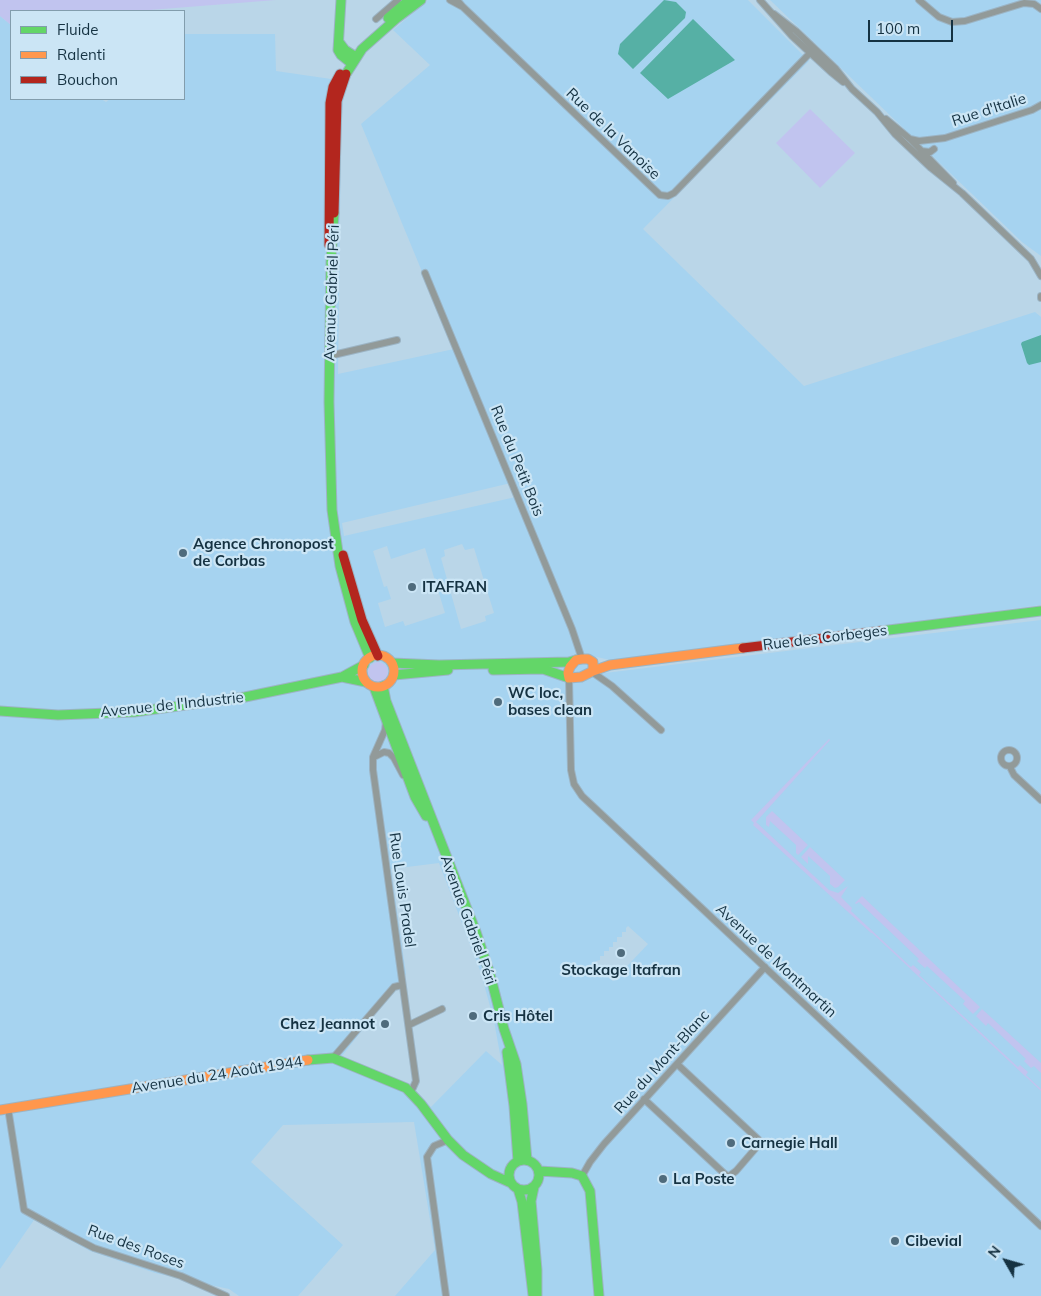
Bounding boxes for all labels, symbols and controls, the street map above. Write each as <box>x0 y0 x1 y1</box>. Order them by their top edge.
legend <box>10 10 185 100</box>
scale bar <box>871 10 956 42</box>
text: 100 m <box>876 19 920 38</box>
text: Fluide <box>57 20 98 39</box>
text: Ralenti <box>57 45 106 64</box>
text: Bouchon <box>57 70 118 89</box>
street label: Rue de la Vanoise <box>562 85 664 183</box>
street label: Rue d'Italie <box>950 90 1028 130</box>
street label: Avenue Gabriel Péri <box>321 225 343 361</box>
street label: Rue du Petit Bois <box>487 403 547 519</box>
place label: Agence Chronopost de Corbas <box>193 535 334 570</box>
marker: Agence Chronopost de Corbas <box>177 547 189 559</box>
place label: ITAFRAN <box>422 578 487 596</box>
marker: ITAFRAN <box>406 581 418 593</box>
street label: Rue des Corbeges <box>762 621 888 655</box>
place label: WC loc, bases clean <box>508 684 592 719</box>
street label: Avenue de l'Industrie <box>99 689 245 721</box>
marker: WC loc, bases clean <box>492 696 504 708</box>
street label: Rue Louis Pradel <box>385 831 419 949</box>
street label: Avenue Gabriel Péri <box>436 853 500 987</box>
street label: Avenue de Montmartin <box>712 900 840 1022</box>
marker: Stockage Itafran <box>615 947 627 959</box>
place label: Stockage Itafran <box>561 961 681 979</box>
street label: Rue du Mont-Blanc <box>611 1006 713 1118</box>
place label: Cris Hôtel <box>483 1007 553 1025</box>
marker: Cris Hôtel <box>467 1010 479 1022</box>
place label: Chez Jeannot <box>280 1015 375 1033</box>
marker: Chez Jeannot <box>379 1018 391 1030</box>
street label: Avenue du 24 Août 1944 <box>130 1053 304 1097</box>
place label: Carnegie Hall <box>741 1134 838 1152</box>
marker: Carnegie Hall <box>725 1137 737 1149</box>
place label: La Poste <box>673 1170 735 1188</box>
marker: La Poste <box>657 1173 669 1185</box>
street label: Rue des Roses <box>85 1221 187 1273</box>
place label: Cibevial <box>905 1232 962 1250</box>
marker: Cibevial <box>889 1235 901 1247</box>
north arrow <box>981 1236 1031 1286</box>
text: N <box>984 1242 1005 1261</box>

